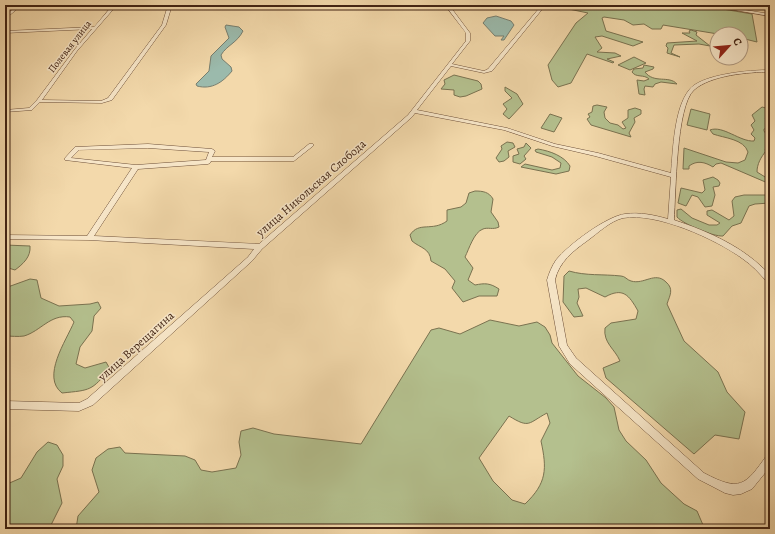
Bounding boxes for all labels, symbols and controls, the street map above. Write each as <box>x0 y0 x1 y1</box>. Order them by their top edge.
street label: Полевая улица <box>45 17 94 75</box>
north arrow <box>709 26 749 66</box>
text: С <box>729 35 746 48</box>
street label: улица Никольская Слобода <box>252 136 370 241</box>
street label: улица Верещагина <box>94 307 178 385</box>

